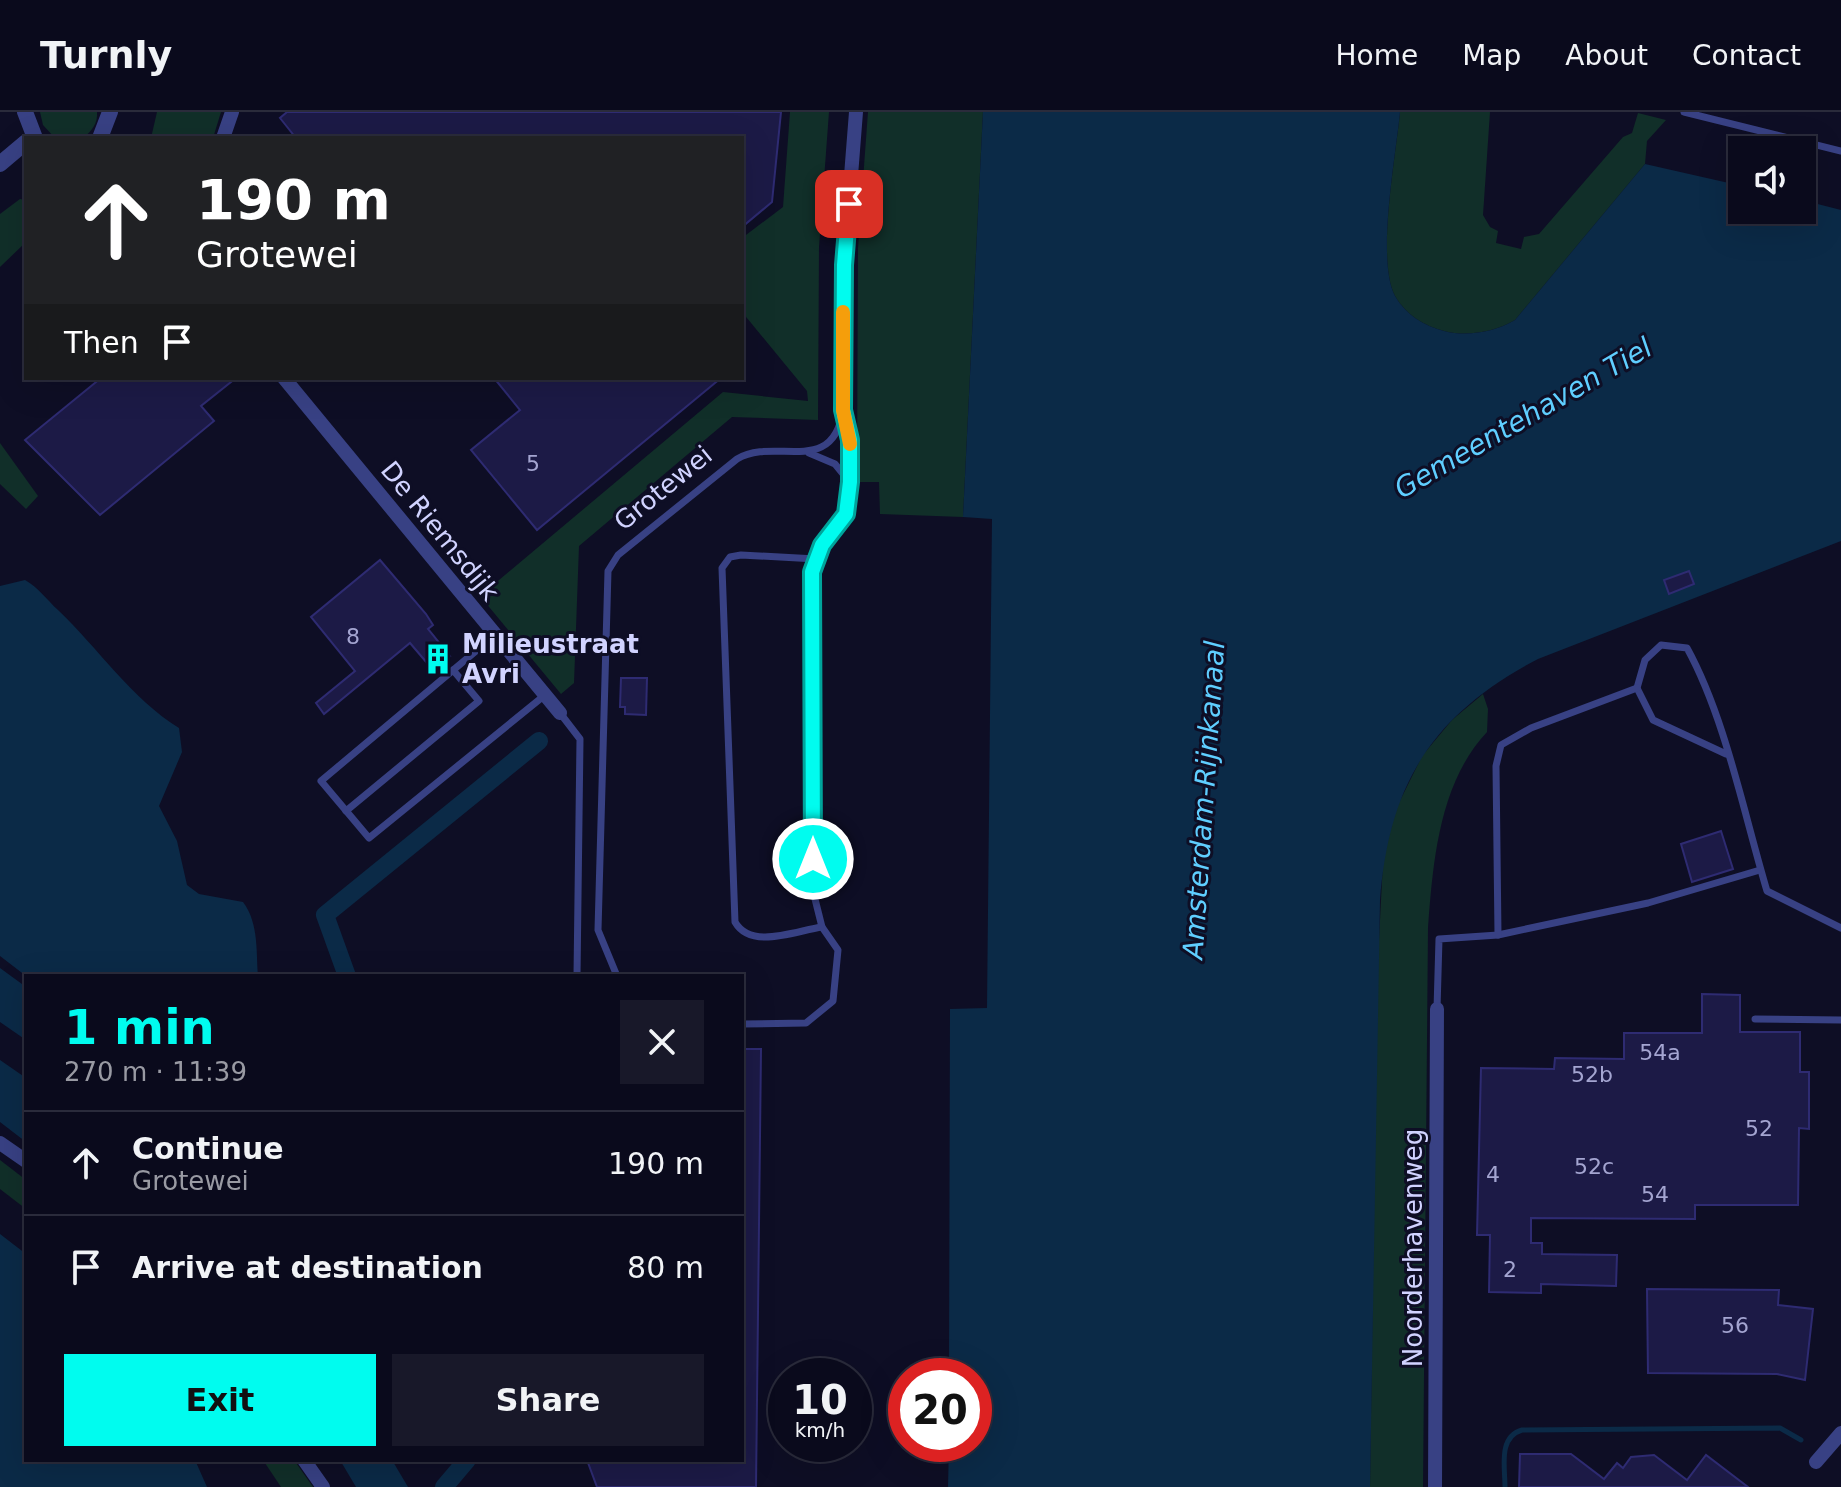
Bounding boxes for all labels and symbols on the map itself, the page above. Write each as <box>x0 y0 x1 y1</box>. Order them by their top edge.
pin <box>815 170 883 238</box>
water label: Gemeentehaven Tiel <box>1388 331 1658 505</box>
street label: Grotewei <box>608 440 718 536</box>
house number: 5 <box>526 451 540 476</box>
street label: De Riemsdijk <box>375 455 505 607</box>
house number: 8 <box>346 624 360 649</box>
place label: Milieustraat Avri <box>462 629 639 689</box>
water label: Amsterdam-Rijnkanaal <box>1176 640 1232 962</box>
building icon: Milieustraat Avri <box>421 642 455 676</box>
position arrow <box>771 817 855 901</box>
house number: 54a <box>1639 1040 1681 1065</box>
house number: 52b <box>1571 1062 1613 1087</box>
house number: 52 <box>1745 1116 1773 1141</box>
street label: Noorderhavenweg <box>1398 1129 1428 1367</box>
house number: 52c <box>1574 1154 1614 1179</box>
house number: 4 <box>1486 1162 1500 1187</box>
house number: 54 <box>1641 1182 1669 1207</box>
house number: 2 <box>1503 1257 1517 1282</box>
house number: 56 <box>1721 1313 1749 1338</box>
speed limit sign: 20 <box>888 1358 992 1462</box>

